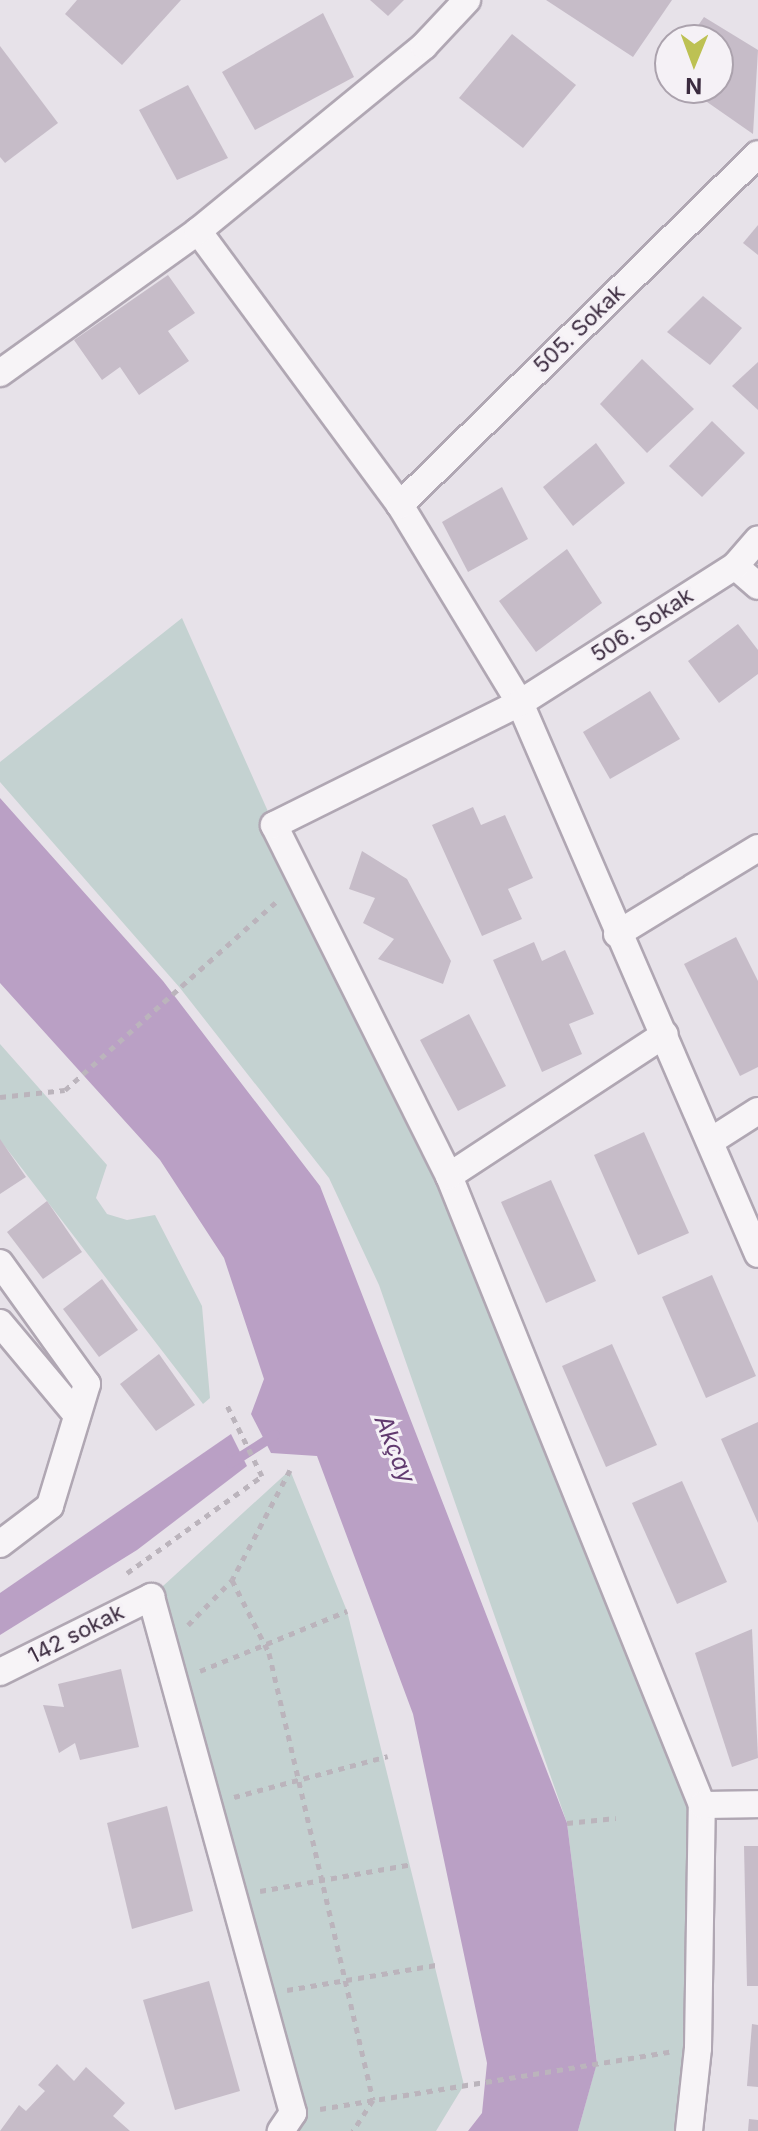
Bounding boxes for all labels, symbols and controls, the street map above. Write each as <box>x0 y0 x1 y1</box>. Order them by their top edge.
north arrow <box>654 24 734 104</box>
text: N <box>685 73 702 99</box>
street label: 505. Sokak <box>528 279 630 379</box>
street label: 506. Sokak <box>586 582 698 668</box>
water label: Akçay <box>368 1411 422 1487</box>
street label: 142 sokak <box>24 1599 128 1669</box>

